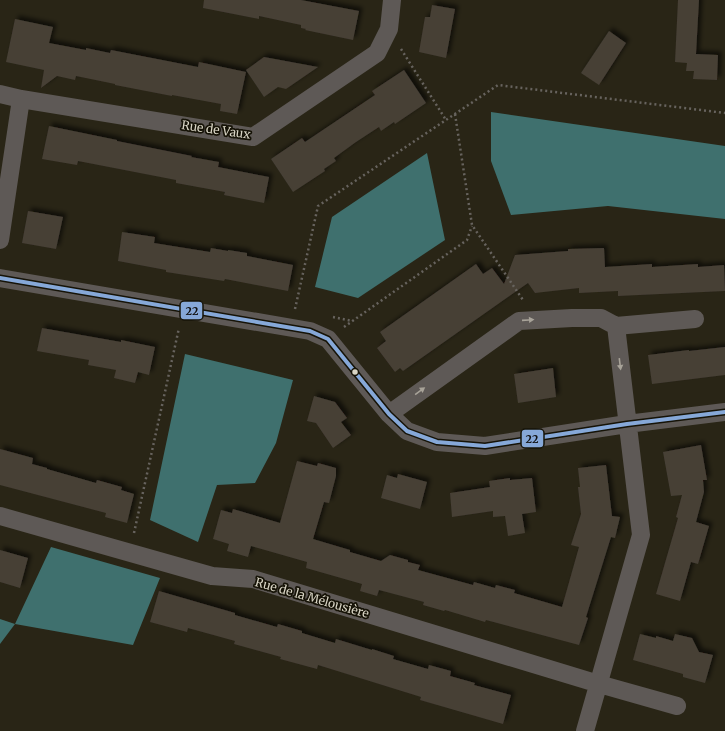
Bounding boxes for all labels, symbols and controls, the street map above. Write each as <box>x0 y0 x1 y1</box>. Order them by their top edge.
street label: Rue de Vaux <box>181 117 252 142</box>
line badge: 22 <box>180 301 203 320</box>
text: 22 <box>186 304 199 318</box>
one-way arrow <box>522 317 534 324</box>
one-way arrow <box>617 358 624 371</box>
unlabelled marker <box>350 367 360 377</box>
one-way arrow <box>415 387 426 396</box>
line badge: 22 <box>521 429 544 448</box>
text: 22 <box>526 432 539 446</box>
street label: Rue de la Mélousière <box>254 574 371 621</box>

